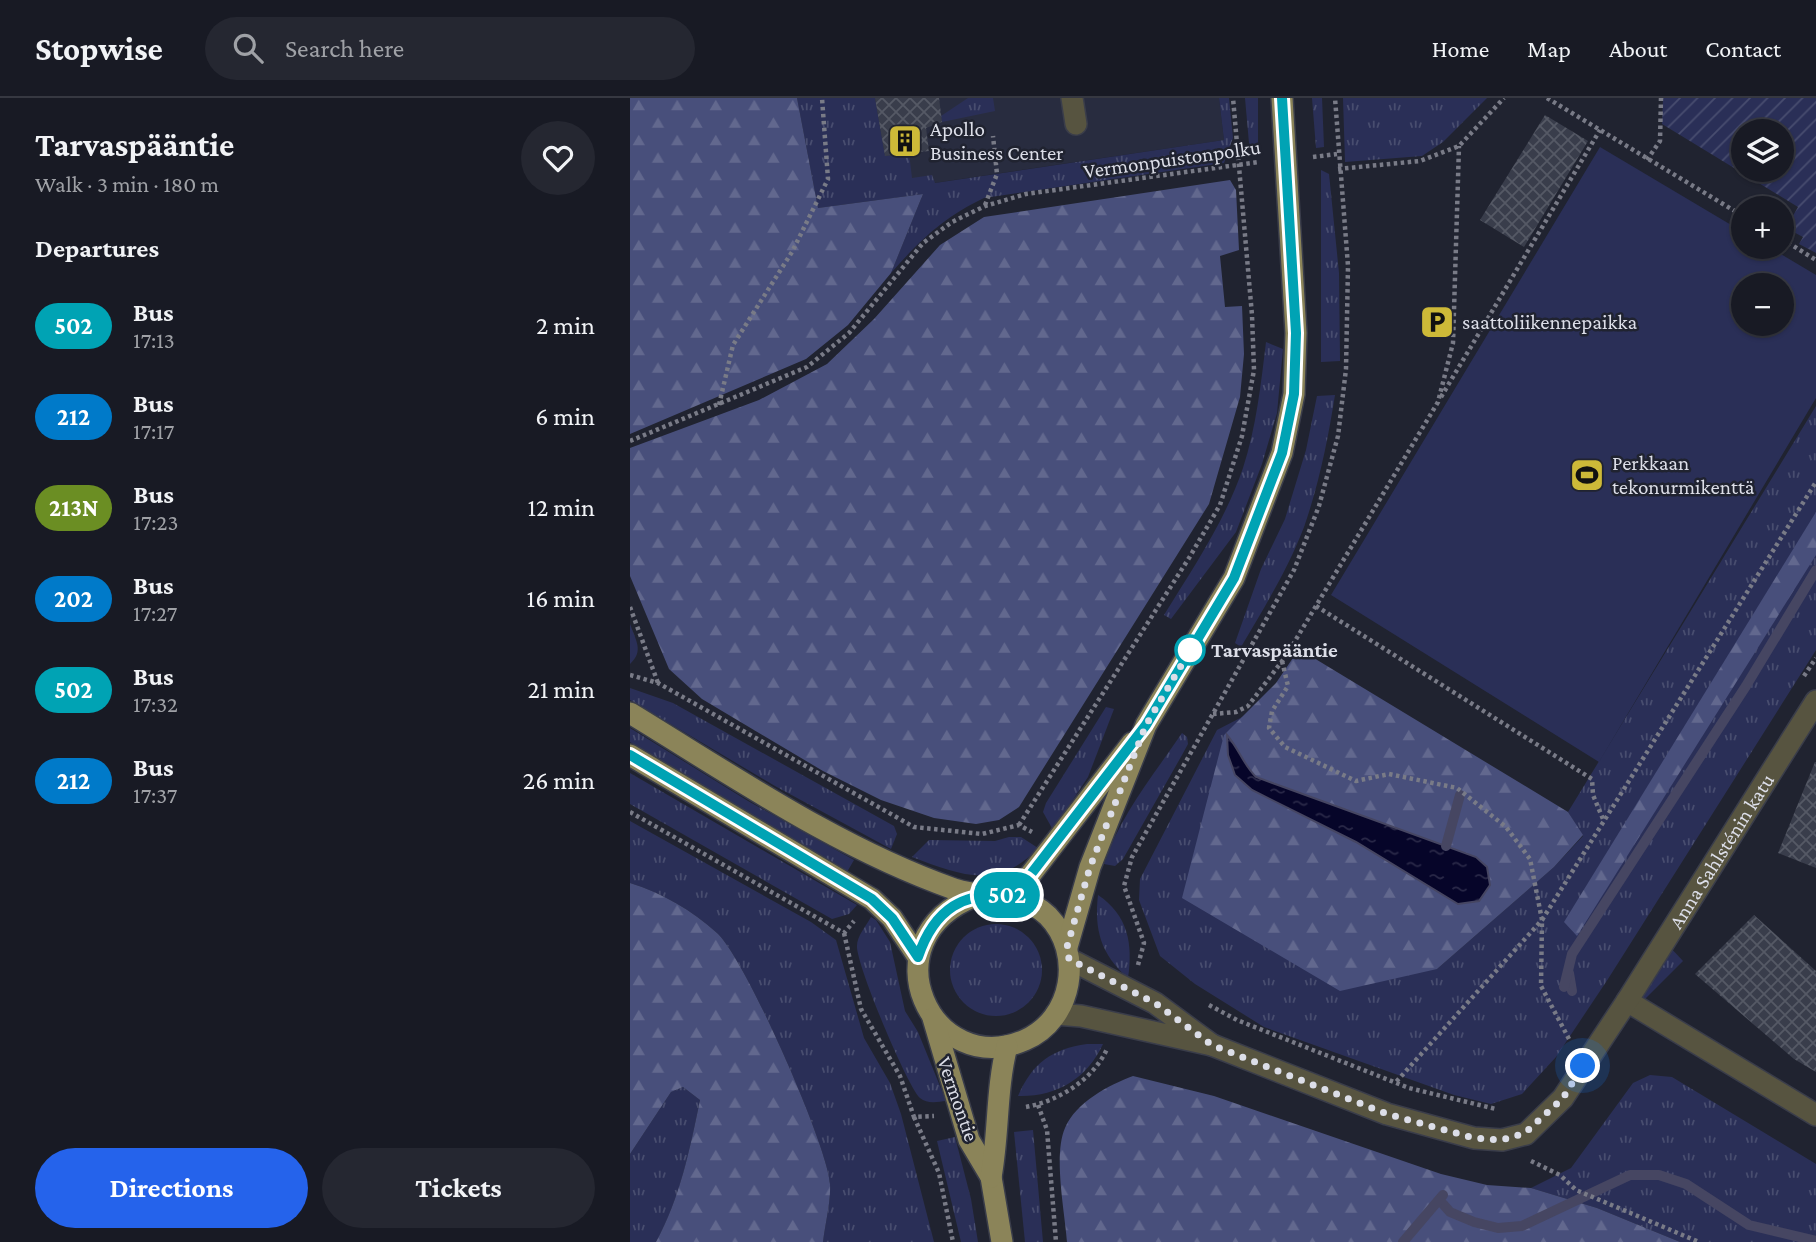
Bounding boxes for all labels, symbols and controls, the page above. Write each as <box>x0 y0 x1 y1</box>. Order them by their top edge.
search box <box>205 17 695 80</box>
icon: search <box>229 29 267 67</box>
text: Stopwise <box>35 30 163 67</box>
text: Search here <box>285 34 404 63</box>
text: Home <box>1432 35 1489 62</box>
text: Map <box>1527 35 1571 62</box>
text: About <box>1609 35 1667 62</box>
text: Contact <box>1705 35 1781 62</box>
place label: Apollo Business Center <box>930 117 1064 165</box>
map controls <box>1731 119 1794 336</box>
button: layers <box>1731 119 1794 182</box>
button: heart <box>521 121 595 195</box>
building icon: Apollo Business Center <box>886 122 924 160</box>
text: Tarvaspääntie <box>35 126 234 163</box>
street label: Vermonpuistonpolku <box>1082 135 1262 183</box>
text: Walk · 3 min · 180 m <box>35 171 219 197</box>
button: + <box>1731 196 1794 259</box>
text: Departures <box>35 234 159 263</box>
button: − <box>1731 273 1794 336</box>
text: Bus <box>133 298 174 327</box>
parking icon: saattoliikennepaikka <box>1418 303 1456 341</box>
place label: saattoliikennepaikka <box>1462 310 1637 334</box>
text: 2 min <box>536 311 595 340</box>
text: 502 <box>54 312 93 339</box>
text: 17:13 <box>133 327 175 353</box>
text: Bus <box>133 389 174 418</box>
text: 6 min <box>535 402 595 431</box>
text: 212 <box>57 403 90 430</box>
text: 17:17 <box>133 418 174 444</box>
place label: Perkkaan tekonurmikenttä <box>1612 451 1755 499</box>
sports icon: Perkkaan tekonurmikenttä <box>1568 456 1606 494</box>
text: Bus <box>133 480 174 509</box>
text: 12 min <box>527 493 595 522</box>
text: 213N <box>49 494 98 521</box>
text: 17:23 <box>133 509 178 535</box>
text: Bus <box>133 571 174 600</box>
text: 16 min <box>527 584 595 613</box>
text: 202 <box>54 585 93 612</box>
text: 17:27 <box>133 600 177 626</box>
marker: Tarvaspääntie <box>1175 635 1205 665</box>
place label: Tarvaspääntie <box>1211 638 1338 662</box>
text: Bus <box>133 662 174 691</box>
text: 21 min <box>527 675 595 704</box>
text: 502 <box>54 676 93 703</box>
text: 17:32 <box>133 691 178 717</box>
text: Bus <box>133 753 174 782</box>
text: 26 min <box>523 766 595 795</box>
text: 212 <box>57 767 90 794</box>
street label: Anna Sahlsténin katu <box>1664 769 1779 933</box>
text: 17:37 <box>133 782 177 808</box>
line badge: 502 <box>967 872 1047 918</box>
text: 502 <box>988 881 1026 908</box>
your location <box>1565 1048 1600 1083</box>
street label: Vermontie <box>932 1053 984 1145</box>
button: Directions <box>35 1148 308 1228</box>
button: Tickets <box>322 1148 595 1228</box>

